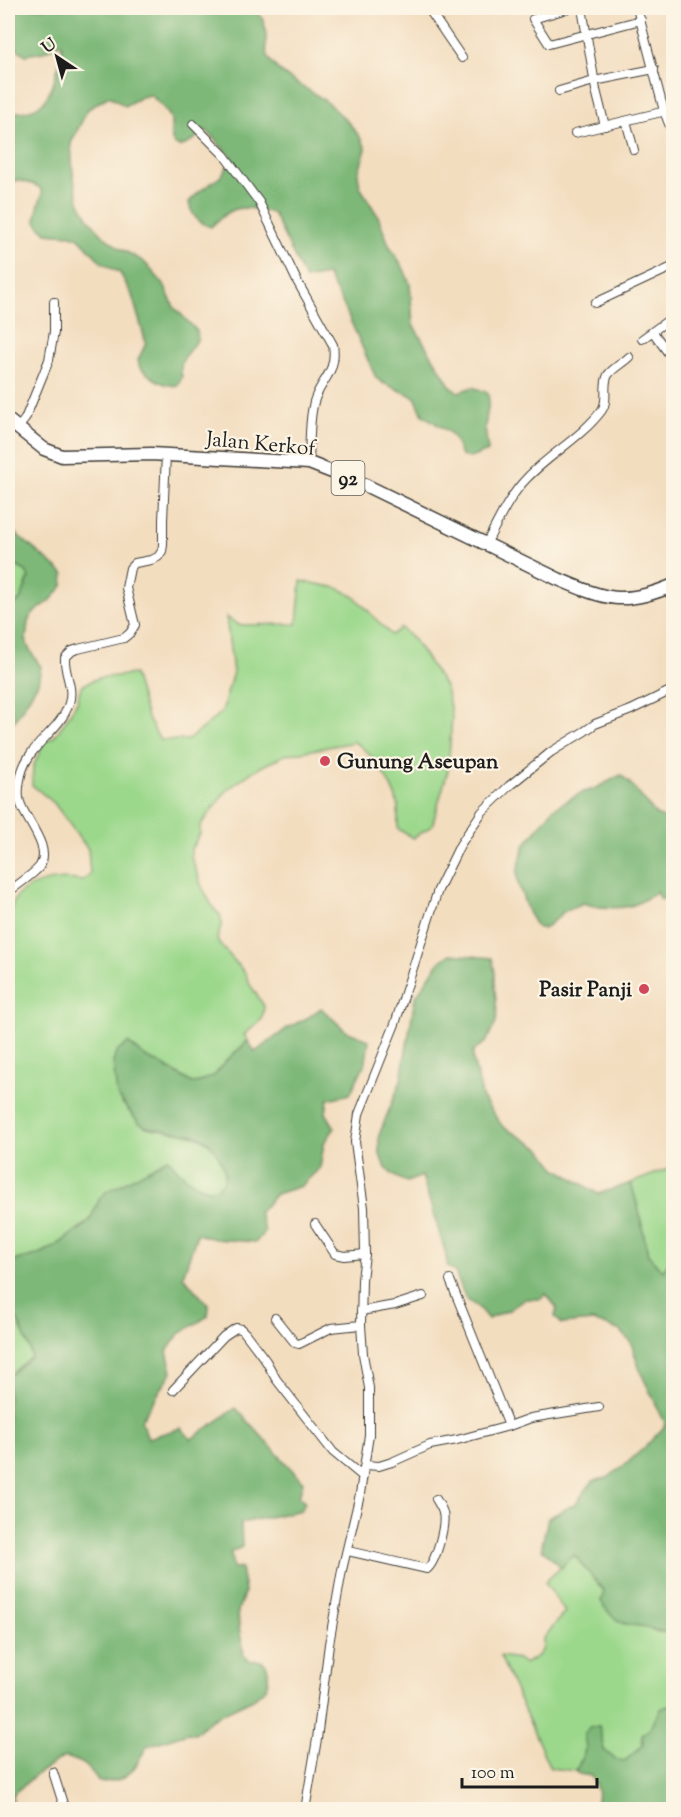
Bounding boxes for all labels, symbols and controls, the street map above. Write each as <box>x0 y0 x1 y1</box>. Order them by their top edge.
north arrow <box>27 27 87 87</box>
text: U <box>38 33 62 60</box>
street label: Jalan Kerkof <box>204 425 319 465</box>
road number: 92 <box>332 461 364 495</box>
place label: Gunung Aseupan <box>337 748 499 778</box>
marker: Gunung Aseupan <box>318 754 332 768</box>
place label: Pasir Panji <box>539 976 632 1006</box>
marker: Pasir Panji <box>637 982 651 996</box>
scale bar <box>462 1751 597 1789</box>
text: 100 m <box>471 1761 515 1787</box>

